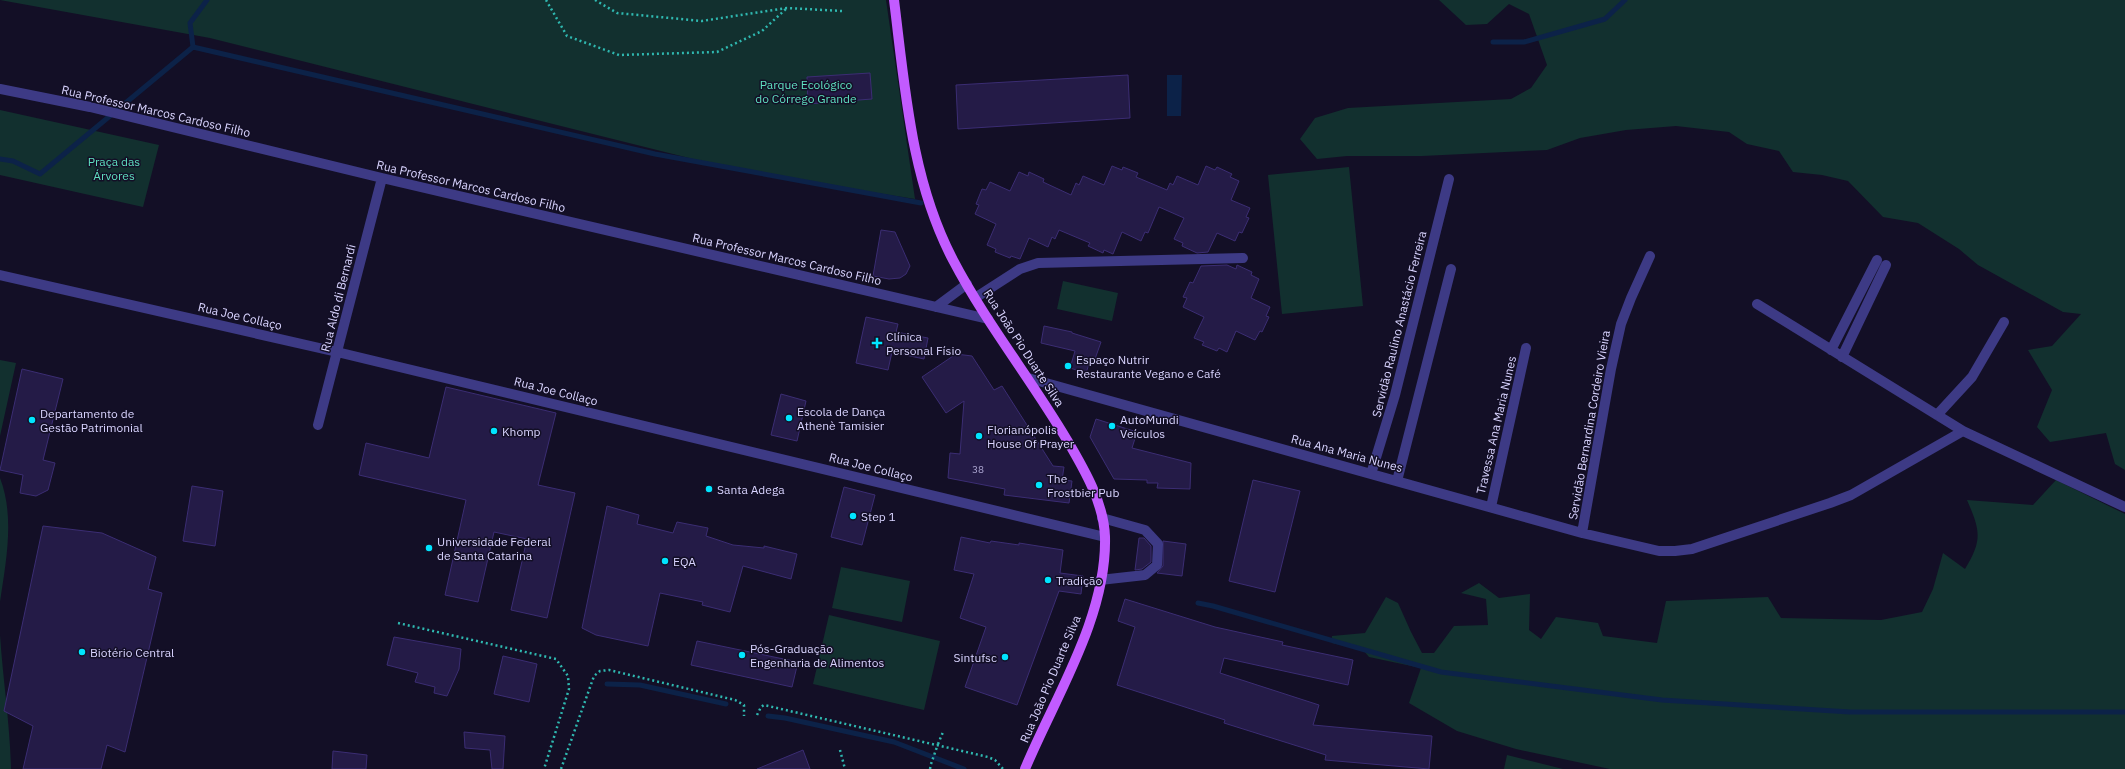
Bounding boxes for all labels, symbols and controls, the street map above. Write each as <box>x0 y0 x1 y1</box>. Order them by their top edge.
park label: Parque Ecológico do Córrego Grande <box>755 77 857 106</box>
street label: Rua Professor Marcos Cardoso Filho <box>60 82 252 140</box>
park label: Praça das Árvores <box>88 154 140 183</box>
street label: Rua Professor Marcos Cardoso Filho <box>375 157 567 215</box>
street label: Servidão Raulino Anastácio Ferreira <box>1369 229 1430 419</box>
street label: Rua Professor Marcos Cardoso Filho <box>691 230 883 288</box>
street label: Rua Aldo di Bernardi <box>317 243 359 353</box>
street label: Rua João Pio Duarte Silva <box>980 286 1068 410</box>
street label: Rua Joe Collaço <box>197 299 284 333</box>
place label: Clínica Personal Físio <box>886 329 961 358</box>
street label: Servidão Bernardina Cordeiro Vieira <box>1565 329 1613 521</box>
marker: Clínica Personal Físio <box>871 337 883 349</box>
place label: Espaço Nutrir Restaurante Vegano e Café <box>1076 352 1221 381</box>
street label: Travessa Ana Maria Nunes <box>1473 354 1519 496</box>
marker: Espaço Nutrir Restaurante Vegano e Café <box>1063 361 1073 371</box>
street label: Rua Joe Collaço <box>513 373 600 409</box>
place label: Escola de Dança Athenè Tamisier <box>797 404 886 433</box>
place label: Departamento de Gestão Patrimonial <box>40 406 143 435</box>
place label: AutoMundi Veículos <box>1120 412 1179 441</box>
marker: Escola de Dança Athenè Tamisier <box>784 413 794 423</box>
marker: Departamento de Gestão Patrimonial <box>27 415 37 425</box>
marker: AutoMundi Veículos <box>1107 421 1117 431</box>
place label: Florianópolis House Of Prayer <box>987 422 1075 451</box>
place label: Khomp <box>502 424 541 439</box>
marker: Khomp <box>489 426 499 436</box>
marker: Florianópolis House Of Prayer <box>974 431 984 441</box>
street label: Rua Ana Maria Nunes <box>1290 431 1405 475</box>
street label: Rua Joe Collaço <box>828 449 915 485</box>
house number: 38 <box>972 463 984 476</box>
place label: The Frostbier Pub <box>1047 471 1119 500</box>
marker: The Frostbier Pub <box>1034 480 1044 490</box>
place label: Santa Adega <box>717 482 785 497</box>
marker: Santa Adega <box>704 484 714 494</box>
place label: Step 1 <box>861 509 896 524</box>
marker: Step 1 <box>848 511 858 521</box>
place label: Universidade Federal de Santa Catarina <box>437 534 551 563</box>
marker: Universidade Federal de Santa Catarina <box>424 543 434 553</box>
place label: EQA <box>673 554 696 569</box>
marker: EQA <box>660 556 670 566</box>
place label: Tradição <box>1056 573 1102 588</box>
marker: Tradição <box>1043 575 1053 585</box>
street label: Rua João Pio Duarte Silva <box>1016 612 1084 745</box>
place label: Pós-Graduação Engenharia de Alimentos <box>750 641 884 670</box>
place label: Biotério Central <box>90 645 174 660</box>
marker: Biotério Central <box>77 647 87 657</box>
marker: Pós-Graduação Engenharia de Alimentos <box>737 650 747 660</box>
place label: Sintufsc <box>953 650 997 665</box>
marker: Sintufsc <box>1000 652 1010 662</box>

